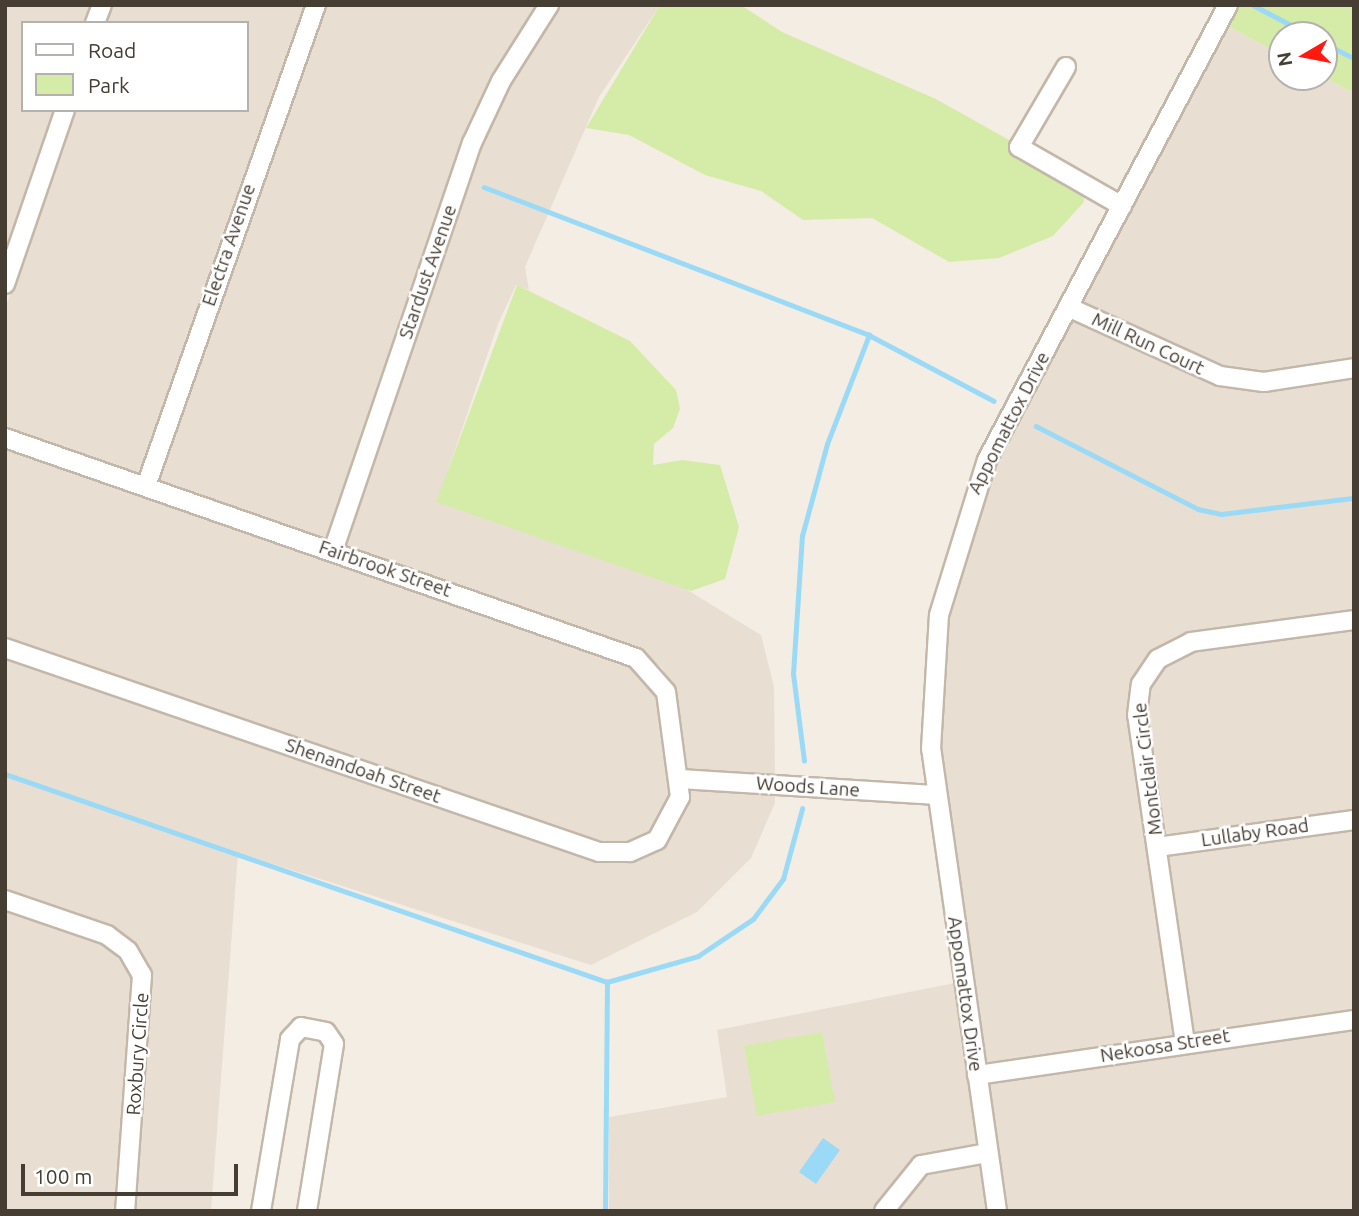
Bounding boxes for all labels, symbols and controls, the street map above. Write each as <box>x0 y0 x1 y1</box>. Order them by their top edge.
legend <box>21 21 248 112</box>
north arrow <box>1268 21 1338 91</box>
text: Road <box>88 38 136 62</box>
text: N <box>1272 50 1296 68</box>
text: Park <box>88 73 130 97</box>
street label: Electra Avenue <box>197 181 261 309</box>
street label: Stardust Avenue <box>394 202 462 342</box>
street label: Mill Run Court <box>1088 308 1208 380</box>
street label: Appomattox Drive <box>963 348 1055 498</box>
street label: Fairbrook Street <box>316 536 454 602</box>
street label: Montclair Circle <box>1129 701 1167 837</box>
street label: Shenandoah Street <box>282 734 444 808</box>
street label: Woods Lane <box>755 772 861 802</box>
street label: Lullaby Road <box>1200 814 1310 852</box>
street label: Appomattox Drive <box>943 915 987 1073</box>
street label: Roxbury Circle <box>122 992 154 1116</box>
street label: Nekoosa Street <box>1099 1025 1231 1067</box>
scale bar <box>24 1150 242 1194</box>
text: 100 m <box>34 1164 92 1188</box>

